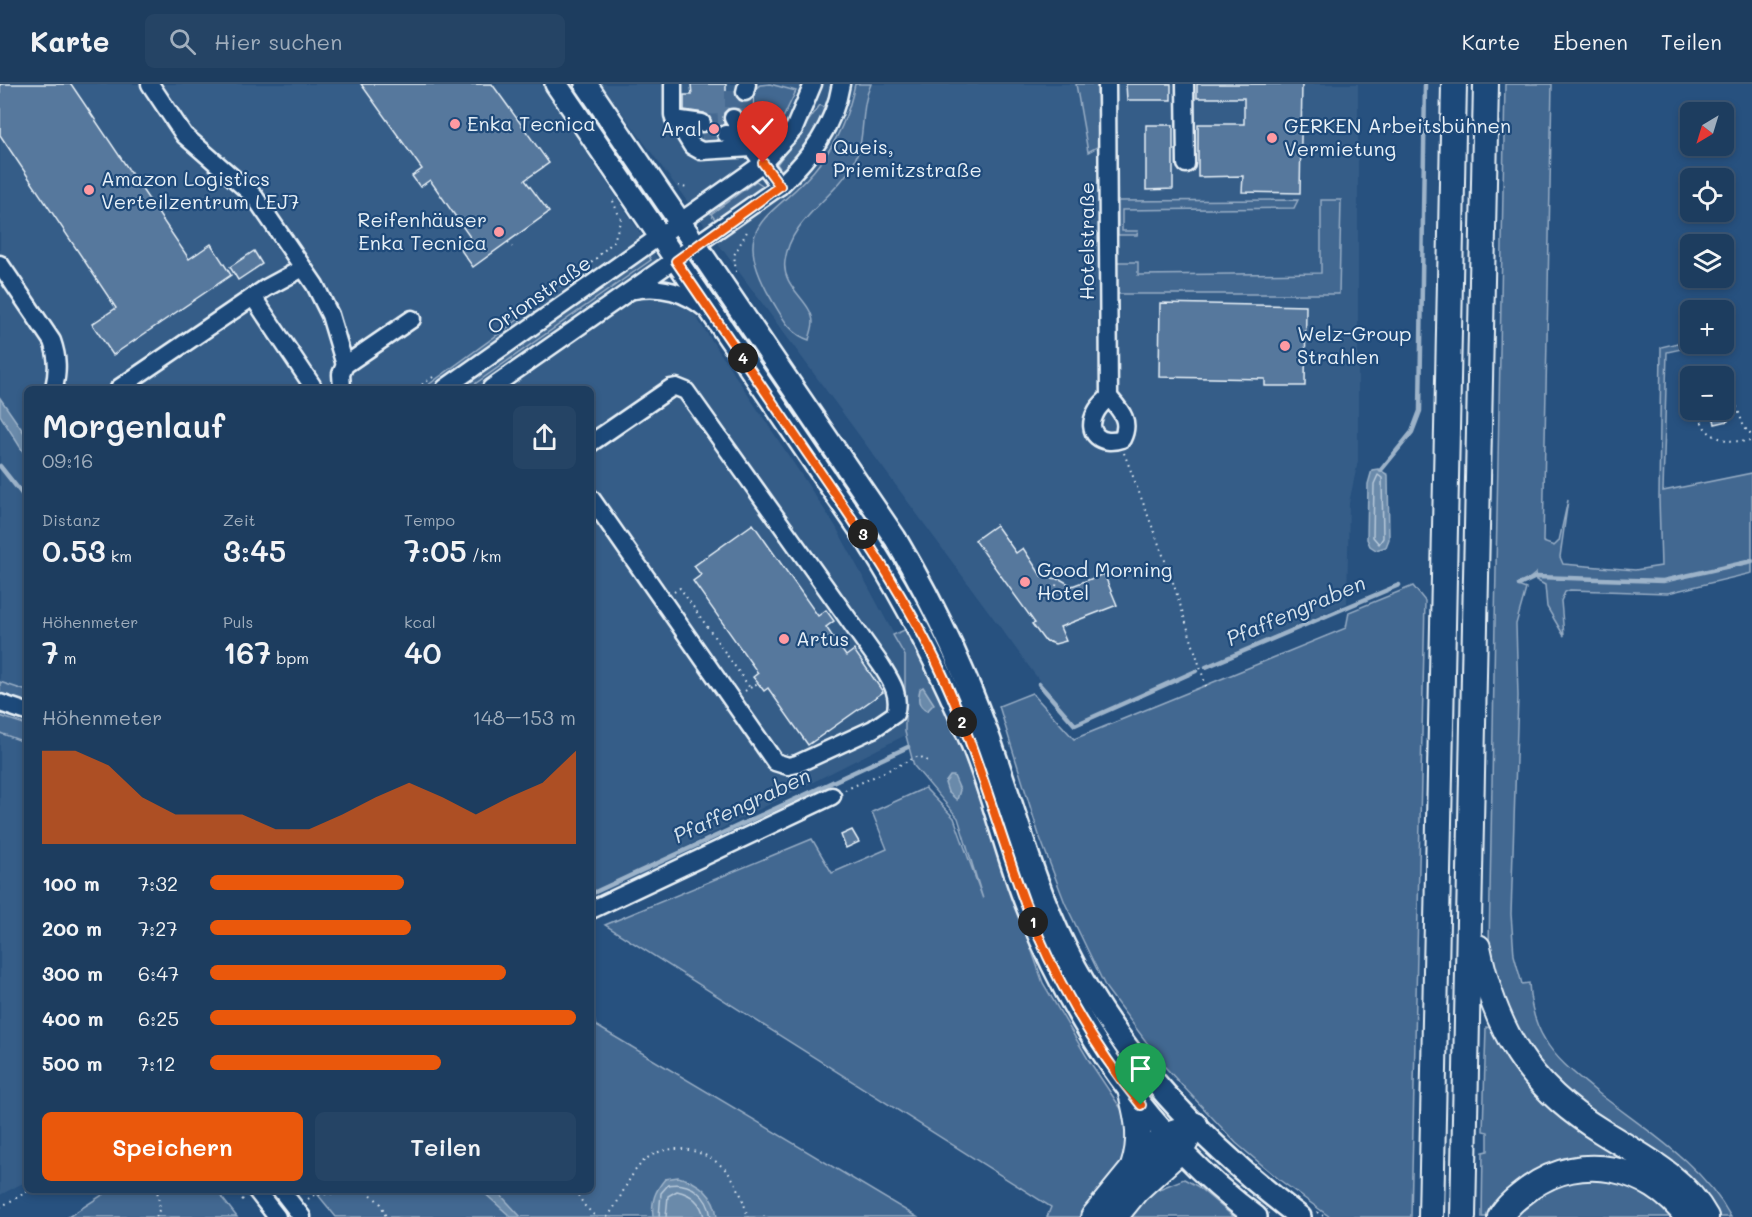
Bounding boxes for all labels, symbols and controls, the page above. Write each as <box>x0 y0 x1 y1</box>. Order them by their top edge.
search box <box>145 14 565 68</box>
text: Karte <box>30 23 109 59</box>
icon: search <box>166 25 199 58</box>
text: Hier suchen <box>214 27 342 56</box>
text: Karte <box>1462 28 1520 55</box>
text: Ebenen <box>1553 28 1628 55</box>
text: Teilen <box>1661 28 1722 55</box>
pin <box>737 101 788 163</box>
north arrow <box>1680 102 1734 156</box>
map controls <box>1680 102 1734 420</box>
place label: Enka Tecnica <box>467 110 596 136</box>
icon: check <box>746 110 779 143</box>
place label: GERKEN Arbeitsbühnen Vermietung <box>1284 112 1511 161</box>
place label: Aral <box>661 115 702 141</box>
marker: Enka Tecnica <box>448 117 462 131</box>
marker: Aral <box>707 122 721 136</box>
marker: GERKEN Arbeitsbühnen Vermietung <box>1265 131 1279 145</box>
place label: Queis, Priemitzstraße <box>833 133 982 182</box>
marker: Queis, Priemitzstraße <box>814 151 828 165</box>
place label: Amazon Logistics Verteilzentrum LEJ7 <box>101 165 299 214</box>
button: locate <box>1680 168 1734 222</box>
street label: Hotelstraße <box>1073 182 1099 300</box>
marker: Amazon Logistics Verteilzentrum LEJ7 <box>82 183 96 197</box>
place label: Reifenhäuser Enka Tecnica <box>358 206 487 255</box>
marker: Reifenhäuser Enka Tecnica <box>492 225 506 239</box>
button: layers <box>1680 234 1734 288</box>
street label: Orionstraße <box>481 249 595 340</box>
button: + <box>1680 300 1734 354</box>
place label: Welz-Group Strahlen <box>1297 320 1412 369</box>
marker: Welz-Group Strahlen <box>1278 339 1292 353</box>
pin: 4 <box>728 343 758 373</box>
text: 4 <box>738 347 748 368</box>
button: − <box>1680 366 1734 420</box>
text: Morgenlauf <box>42 403 225 446</box>
button: share <box>513 406 576 469</box>
text: 09:16 <box>42 447 93 473</box>
text: Distanz <box>42 509 100 530</box>
text: Zeit <box>223 509 256 530</box>
text: Tempo <box>404 509 455 530</box>
pin: 3 <box>848 519 878 549</box>
text: 3 <box>858 523 868 544</box>
text: 0.53 <box>42 530 106 570</box>
text: 3:45 <box>223 530 286 570</box>
text: 7:05 <box>404 530 467 570</box>
text: km <box>106 545 132 566</box>
text: /km <box>467 545 501 566</box>
place label: Good Morning Hotel <box>1037 556 1172 605</box>
water label: Pfaffengraben <box>1222 568 1369 651</box>
marker: Good Morning Hotel <box>1018 575 1032 589</box>
text: Höhenmeter <box>42 611 138 632</box>
text: Puls <box>223 611 253 632</box>
text: kcal <box>404 611 436 632</box>
place label: Artus <box>796 625 849 651</box>
text: 7 <box>42 632 59 672</box>
text: 167 <box>223 632 271 672</box>
text: 40 <box>404 632 442 672</box>
marker: Artus <box>777 632 791 646</box>
text: m <box>59 647 77 668</box>
text: bpm <box>271 647 309 668</box>
text: Höhenmeter <box>42 704 162 730</box>
text: 148–153 m <box>472 704 576 730</box>
pin: 2 <box>947 707 977 737</box>
text: 2 <box>958 711 966 732</box>
water label: Pfaffengraben <box>668 761 815 848</box>
text: 100 m <box>42 870 100 896</box>
text: 7:32 <box>138 870 178 896</box>
pin: 1 <box>1018 907 1048 937</box>
text: 1 <box>1029 911 1037 932</box>
text: 200 m <box>42 915 102 941</box>
text: 7:27 <box>138 915 178 941</box>
text: 300 m <box>42 960 103 986</box>
text: 6:47 <box>138 960 179 986</box>
text: 400 m <box>42 1005 103 1031</box>
text: 6:25 <box>138 1005 179 1031</box>
pin <box>1115 1043 1166 1105</box>
text: 500 m <box>42 1050 102 1076</box>
text: 7:12 <box>138 1050 175 1076</box>
icon: arrive <box>1124 1052 1157 1085</box>
button: Speichern <box>42 1112 303 1181</box>
button: Teilen <box>315 1112 576 1181</box>

